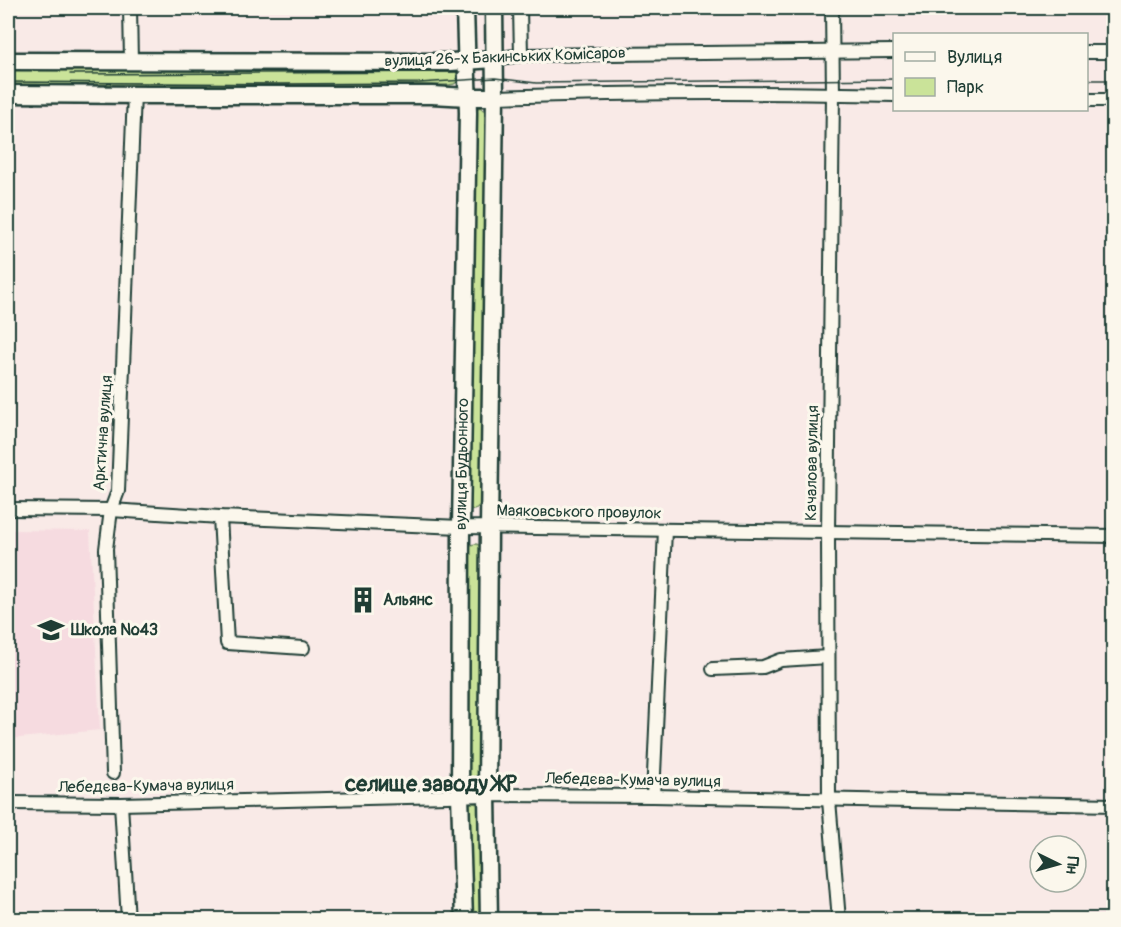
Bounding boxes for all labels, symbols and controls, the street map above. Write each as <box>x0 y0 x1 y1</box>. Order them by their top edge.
legend <box>893 33 1088 111</box>
street label: вулиця 26-х Бакинських Комісаров <box>384 43 626 71</box>
text: Вулиця <box>947 46 1002 69</box>
text: Парк <box>947 76 984 99</box>
street label: Арктична вулиця <box>89 374 117 492</box>
street label: вулиця Будьонного <box>451 398 473 530</box>
street label: Качалова вулиця <box>801 405 823 521</box>
street label: Маяковського провулок <box>496 501 662 523</box>
building icon: Альянс <box>348 585 378 615</box>
place label: Альянс <box>383 590 433 610</box>
school or university icon: Школа №43 <box>36 615 66 645</box>
place label: Школа №43 <box>70 620 158 640</box>
street label: Лебедєва-Кумача вулиця <box>544 768 721 792</box>
district label: селище заводу ЖР <box>344 770 518 798</box>
street label: Лебедєва-Кумача вулиця <box>57 774 234 798</box>
north arrow <box>1028 834 1088 894</box>
text: Пн <box>1061 856 1083 875</box>

